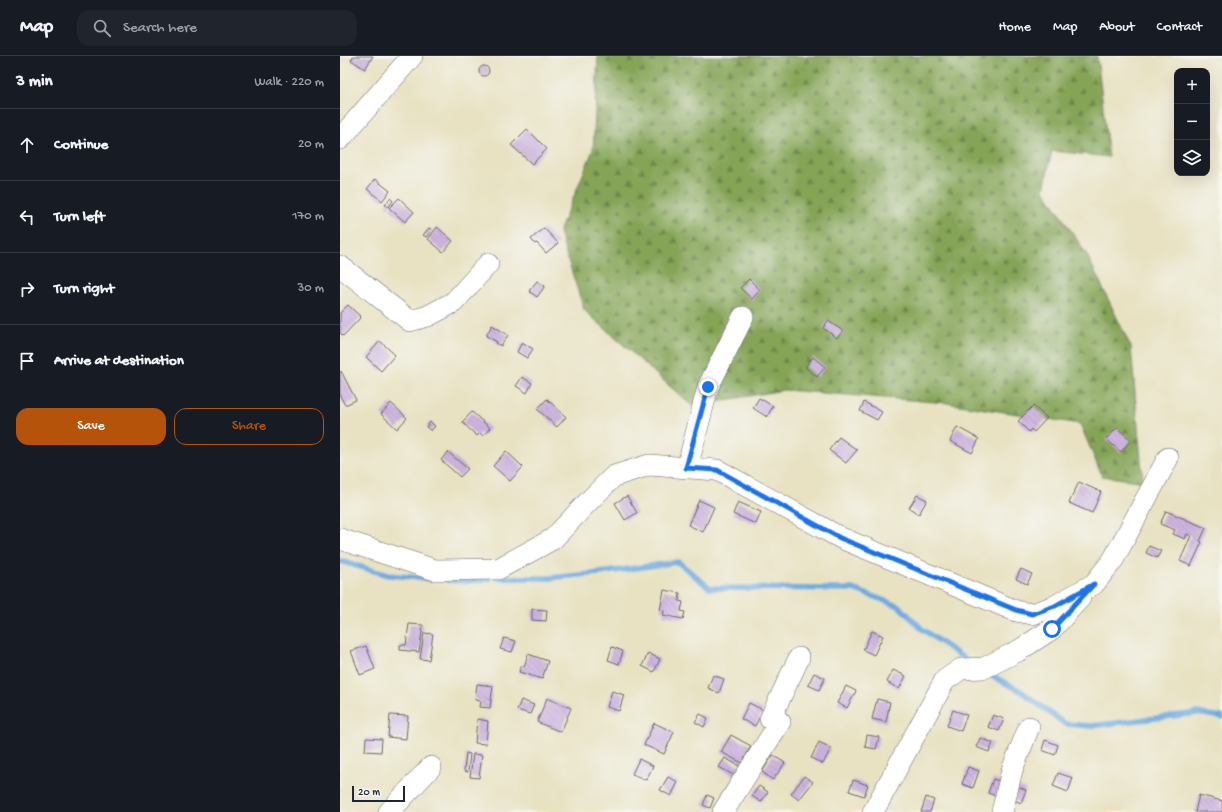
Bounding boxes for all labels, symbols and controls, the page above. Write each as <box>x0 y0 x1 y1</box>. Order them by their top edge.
search box <box>77 10 357 46</box>
text: Map <box>20 16 53 39</box>
icon: search <box>91 17 113 39</box>
text: Search here <box>123 19 197 37</box>
text: Home <box>999 19 1031 36</box>
text: Map <box>1053 19 1077 36</box>
text: About <box>1099 19 1135 36</box>
text: Contact <box>1157 19 1202 36</box>
map controls <box>1174 68 1210 176</box>
button: + <box>1174 68 1210 104</box>
text: 3 min <box>16 72 53 92</box>
text: Walk · 220 m <box>254 75 324 90</box>
button: − <box>1174 104 1210 140</box>
icon: ahead <box>16 134 38 156</box>
text: Continue <box>54 136 108 154</box>
text: 20 m <box>298 137 324 152</box>
button: layers <box>1174 140 1210 176</box>
icon: left <box>16 206 38 228</box>
text: Turn left <box>54 208 105 226</box>
text: 170 m <box>292 209 324 224</box>
icon: right <box>16 278 38 300</box>
text: Turn right <box>54 280 114 298</box>
text: 30 m <box>298 281 324 296</box>
icon: arrive <box>16 350 38 372</box>
text: Arrive at destination <box>54 352 184 370</box>
route end <box>699 378 717 396</box>
button: Save <box>16 408 166 445</box>
button: Share <box>174 408 324 445</box>
route start <box>1043 620 1061 638</box>
scale bar <box>352 784 405 803</box>
text: 20 m <box>358 787 380 799</box>

